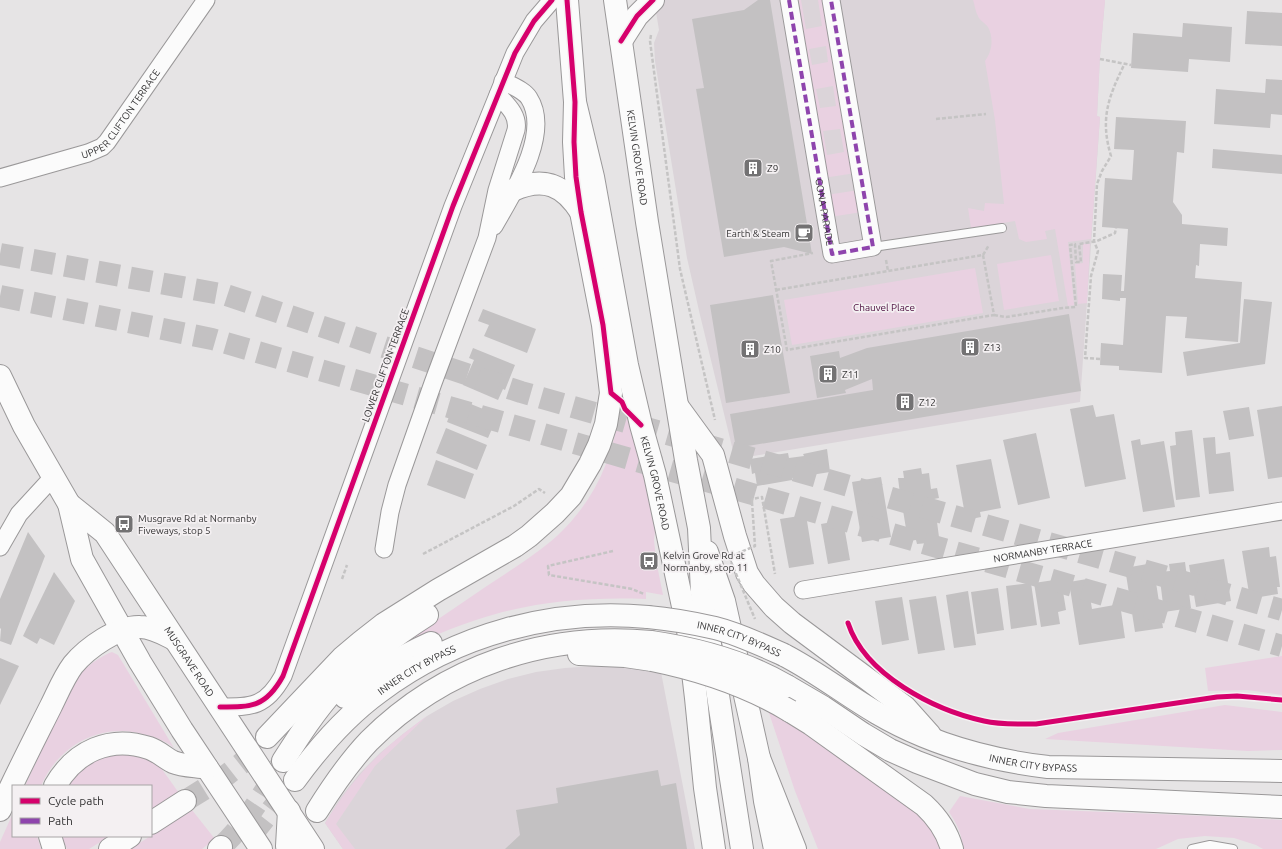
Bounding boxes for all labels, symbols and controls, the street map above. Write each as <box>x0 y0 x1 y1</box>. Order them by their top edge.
street label: UPPER CLIFTON TERRACE <box>80 67 162 161</box>
street label: KELVIN GROVE ROAD <box>625 109 650 206</box>
building icon: Z9 <box>742 157 764 179</box>
place label: Z9 <box>767 163 778 174</box>
street label: GONA PARADE <box>813 178 836 247</box>
cafe icon: Earth & Steam <box>793 222 815 244</box>
place label: Earth & Steam <box>726 228 790 239</box>
park label: Chauvel Place <box>853 302 915 313</box>
street label: LOWER CLIFTON TERRACE <box>360 307 411 423</box>
building icon: Z13 <box>959 336 981 358</box>
building icon: Z10 <box>739 338 761 360</box>
place label: Z13 <box>984 342 1001 353</box>
place label: Z10 <box>764 344 781 355</box>
building icon: Z11 <box>817 363 839 385</box>
place label: Z11 <box>842 369 859 380</box>
building icon: Z12 <box>894 391 916 413</box>
place label: Z12 <box>919 397 936 408</box>
street label: KELVIN GROVE ROAD <box>638 435 672 531</box>
bus stop icon: Musgrave Rd at Normanby Fiveways, stop 5 <box>113 513 135 535</box>
place label: Musgrave Rd at Normanby Fiveways, stop 5 <box>138 513 257 536</box>
street label: NORMANBY TERRACE <box>993 537 1093 565</box>
bus stop icon: Kelvin Grove Rd at Normanby, stop 11 <box>638 550 660 572</box>
place label: Kelvin Grove Rd at Normanby, stop 11 <box>663 550 748 573</box>
street label: INNER CITY BYPASS <box>696 619 783 659</box>
street label: MUSGRAVE ROAD <box>162 625 216 699</box>
street label: INNER CITY BYPASS <box>376 643 457 697</box>
street label: INNER CITY BYPASS <box>988 752 1077 773</box>
legend <box>12 785 152 837</box>
text: Cycle path <box>48 794 104 807</box>
text: Path <box>48 814 73 827</box>

